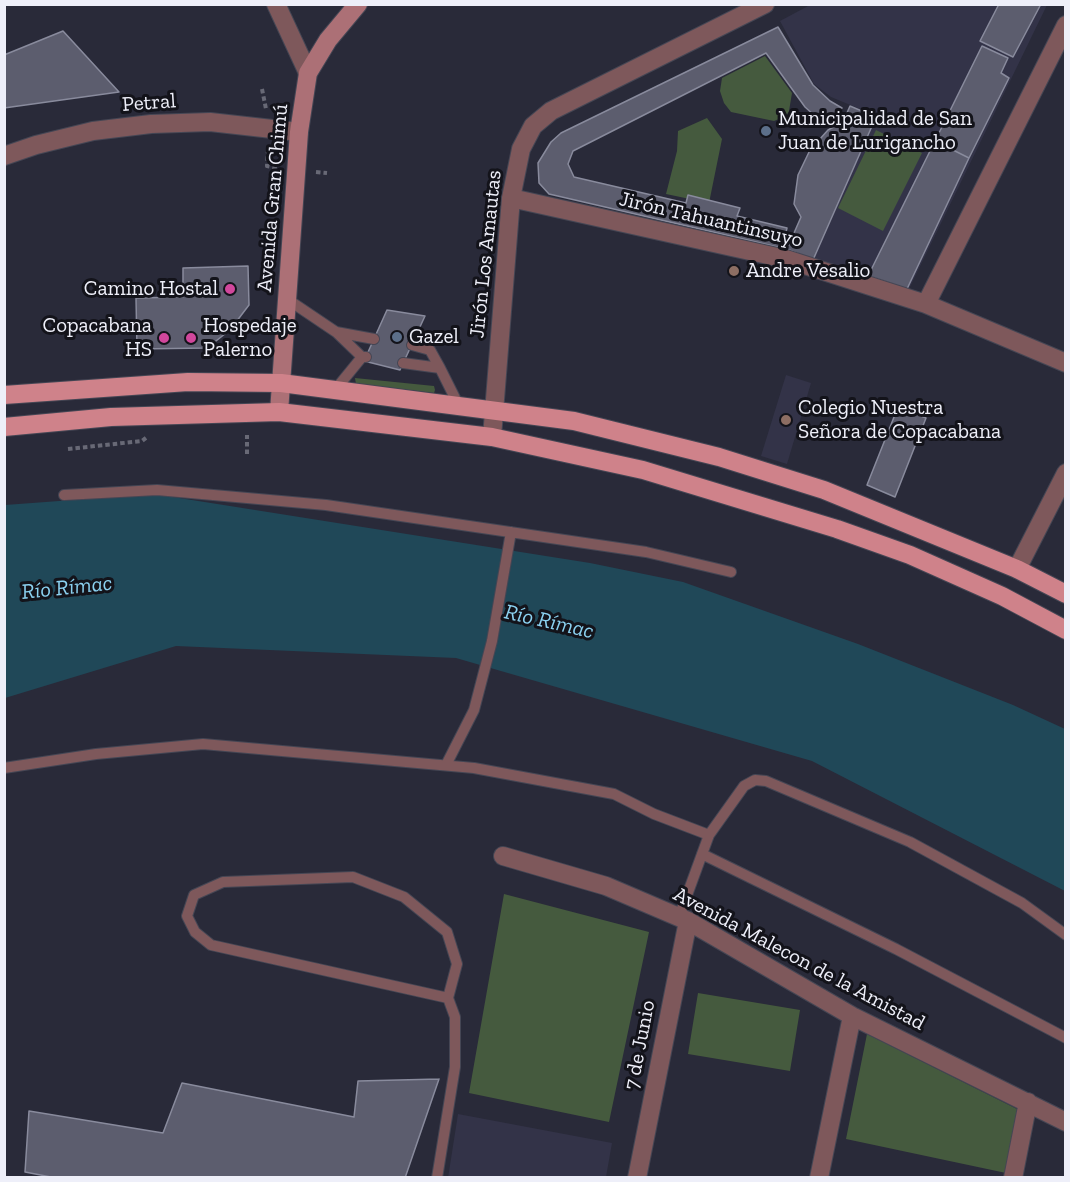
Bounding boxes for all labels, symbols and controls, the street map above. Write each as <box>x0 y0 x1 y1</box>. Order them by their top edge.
street label: Petral <box>121 89 177 117</box>
street label: Avenida Gran Chimú <box>252 103 294 293</box>
place label: Municipalidad de San Juan de Lurigancho <box>778 106 972 156</box>
marker: Municipalidad de San Juan de Lurigancho <box>759 124 773 138</box>
street label: Jirón Los Amautas <box>465 169 507 339</box>
street label: Jirón Tahuantinsuyo <box>617 187 805 253</box>
place label: Andre Vesalio <box>746 258 870 284</box>
marker: Andre Vesalio <box>727 264 741 278</box>
place label: Camino Hostal <box>84 276 218 302</box>
marker: Camino Hostal <box>223 282 237 296</box>
place label: Copacabana HS <box>43 313 152 363</box>
place label: Hospedaje Palerno <box>203 313 297 363</box>
place label: Gazel <box>409 324 459 350</box>
marker: Gazel <box>390 330 404 344</box>
marker: Copacabana HS <box>157 331 171 345</box>
marker: Hospedaje Palerno <box>184 331 198 345</box>
place label: Colegio Nuestra Señora de Copacabana <box>798 395 1001 445</box>
marker: Colegio Nuestra Señora de Copacabana <box>779 413 793 427</box>
water label: Río Rímac <box>20 570 114 606</box>
water label: Río Rímac <box>502 599 596 645</box>
street label: Avenida Malecon de la Amistad <box>669 882 929 1036</box>
street label: 7 de Junio <box>619 998 661 1092</box>

